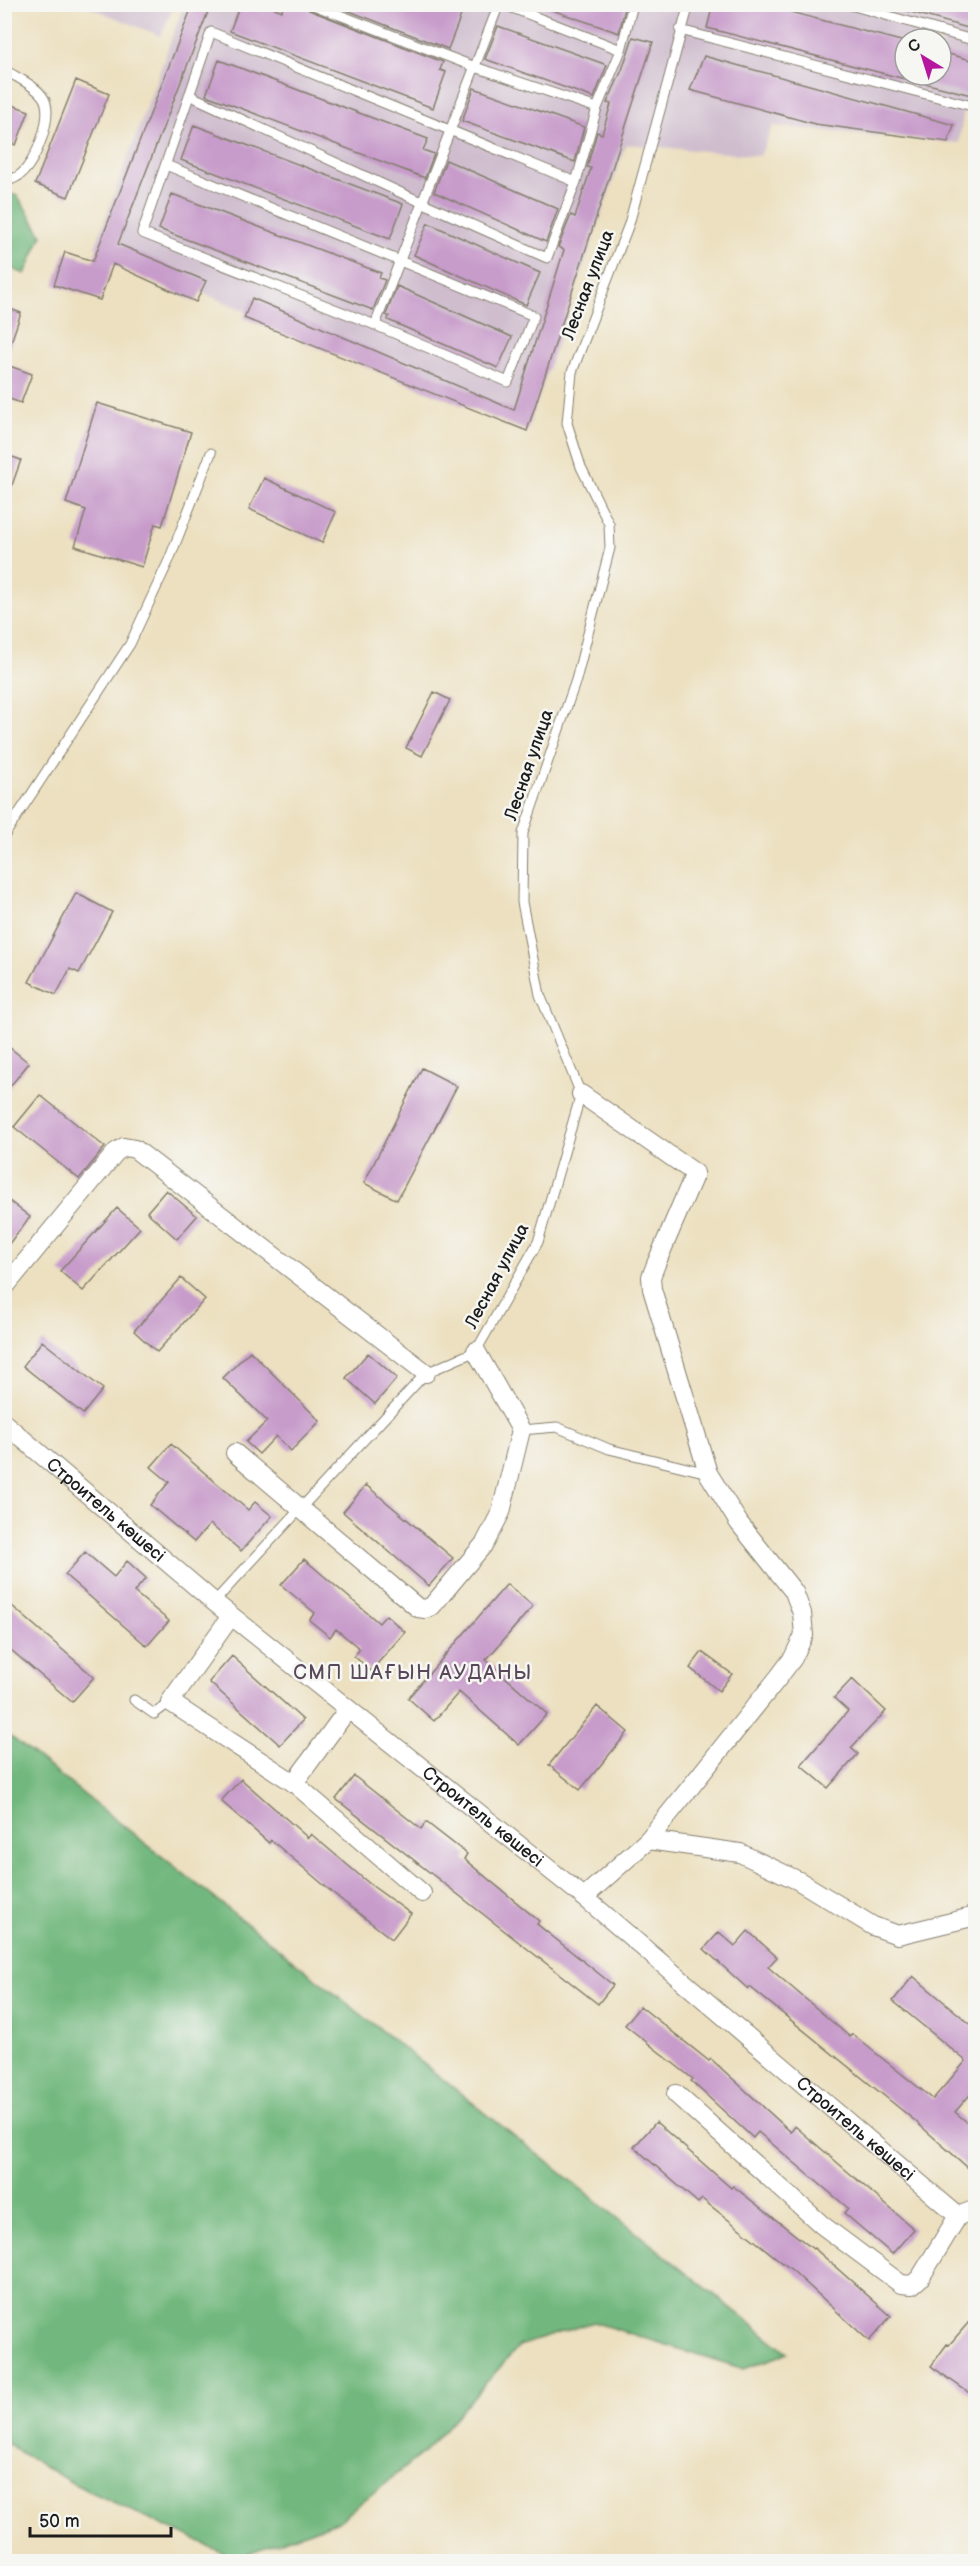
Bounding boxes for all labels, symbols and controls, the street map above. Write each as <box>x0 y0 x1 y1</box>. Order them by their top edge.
north arrow <box>893 27 953 87</box>
text: С <box>904 35 925 57</box>
street label: Лесная улица <box>557 227 619 344</box>
street label: Лесная улица <box>500 706 558 824</box>
street label: Лесная улица <box>460 1220 534 1333</box>
street label: Строитель көшесі <box>42 1454 170 1566</box>
district label: СМП ШАҒЫН АУДАНЫ <box>293 1661 533 1685</box>
street label: Строитель көшесі <box>418 1762 548 1871</box>
street label: Строитель көшесі <box>792 2072 919 2185</box>
scale bar <box>30 2500 171 2538</box>
text: 50 m <box>39 2511 80 2532</box>

